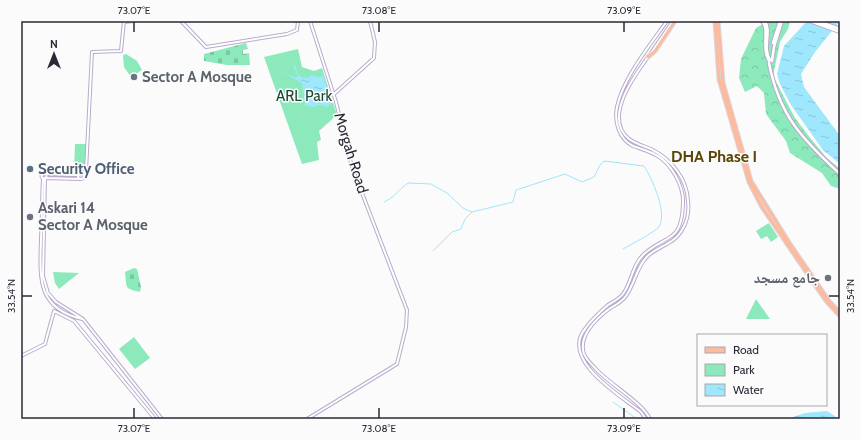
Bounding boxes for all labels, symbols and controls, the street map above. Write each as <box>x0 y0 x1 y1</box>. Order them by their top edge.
text: 73.07°E <box>118 4 151 17</box>
text: 73.08°E <box>362 4 396 17</box>
text: 73.09°E <box>607 4 641 17</box>
north arrow <box>34 34 74 74</box>
text: N <box>50 37 58 51</box>
place label: Sector A Mosque <box>142 68 252 86</box>
marker: Sector A Mosque <box>129 72 139 82</box>
park label: ARL Park <box>276 87 332 105</box>
street label: Morgah Road <box>330 110 372 196</box>
district label: DHA Phase I <box>671 147 757 166</box>
place label: Security Office <box>38 160 135 178</box>
marker: Security Office <box>25 164 35 174</box>
place label: Askari 14 Sector A Mosque <box>38 199 148 234</box>
marker: Askari 14 Sector A Mosque <box>25 212 35 222</box>
place label: جامع مسجد <box>754 269 820 288</box>
marker: جامع مسجد <box>823 273 833 283</box>
text: 33.54°N <box>5 279 18 313</box>
text: 33.54°N <box>844 279 857 313</box>
legend <box>697 334 827 406</box>
text: Road <box>733 342 759 357</box>
text: Park <box>733 362 755 377</box>
text: Water <box>733 382 764 397</box>
text: 73.07°E <box>118 422 151 435</box>
text: 73.08°E <box>362 422 396 435</box>
text: 73.09°E <box>607 422 641 435</box>

